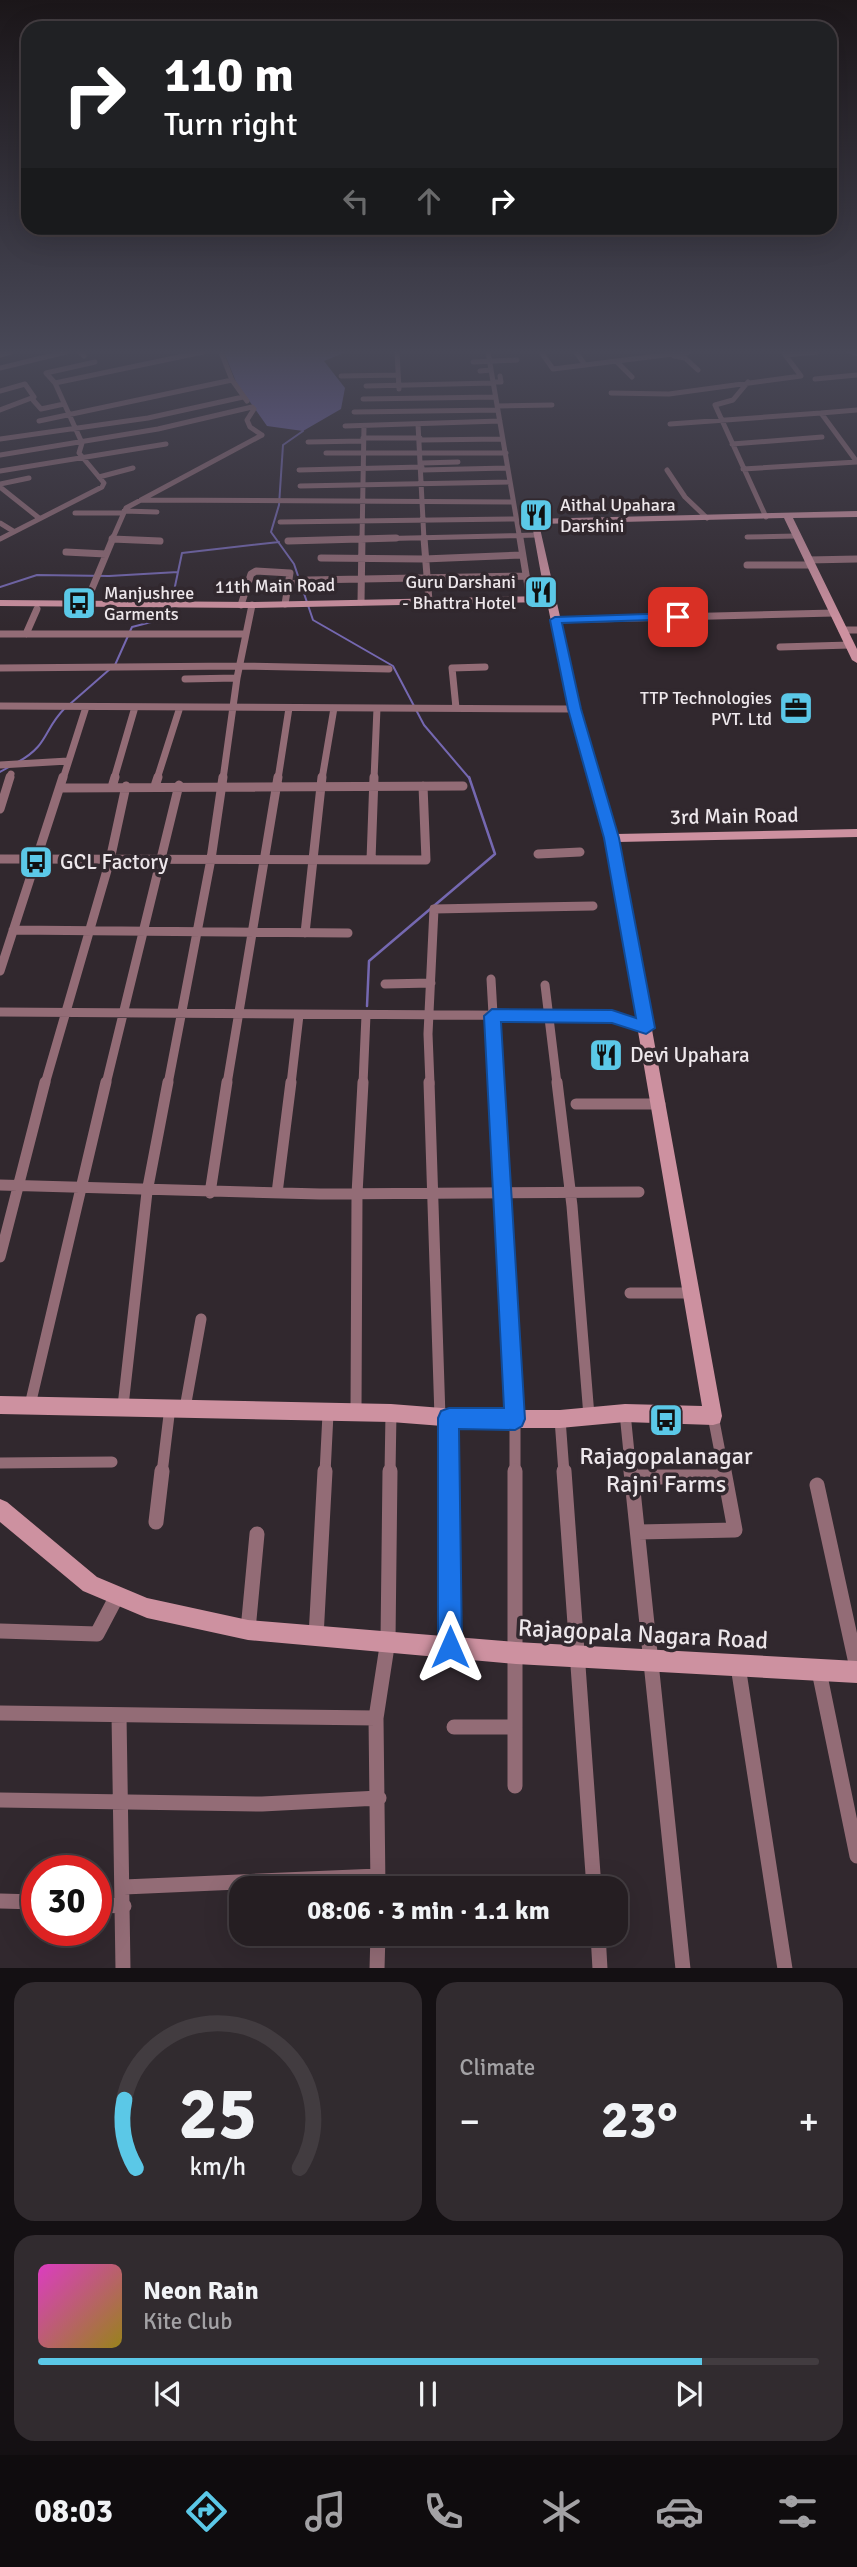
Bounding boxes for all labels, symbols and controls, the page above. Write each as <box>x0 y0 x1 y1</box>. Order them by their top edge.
text: 110 m <box>164 45 294 105</box>
icon: right <box>49 49 140 140</box>
text: Turn right <box>164 105 297 144</box>
icon: left <box>337 182 375 220</box>
icon: ahead <box>410 182 448 220</box>
icon: right <box>483 182 521 220</box>
place label: Aithal Upahara Darshini <box>560 494 676 537</box>
restaurant icon: Aithal Upahara Darshini <box>517 496 555 534</box>
place label: Guru Darshani - Bhattra Hotel <box>402 571 516 614</box>
restaurant icon: Guru Darshani - Bhattra Hotel <box>522 573 560 611</box>
street label: 11th Main Road <box>215 574 335 598</box>
place label: Manjushree Garments <box>104 582 194 625</box>
bus stop icon: Manjushree Garments <box>60 584 98 622</box>
pin <box>648 587 708 647</box>
icon: arrive <box>659 598 697 636</box>
place label: TTP Technologies PVT. Ltd <box>640 687 772 730</box>
office icon: TTP Technologies PVT. Ltd <box>777 689 815 727</box>
street label: 3rd Main Road <box>669 802 799 830</box>
bus stop icon: GCL Factory <box>17 843 55 881</box>
place label: GCL Factory <box>60 849 169 875</box>
restaurant icon: Devi Upahara <box>587 1036 625 1074</box>
place label: Devi Upahara <box>630 1042 750 1068</box>
bus stop icon: Rajagopalanagar Rajni Farms <box>647 1401 685 1439</box>
place label: Rajagopalanagar Rajni Farms <box>579 1441 753 1499</box>
position arrow <box>413 1610 487 1684</box>
street label: Rajagopala Nagara Road <box>517 1612 769 1656</box>
speed limit sign: 30 <box>21 1855 112 1946</box>
text: 08:06 · 3 min · 1.1 km <box>307 1895 550 1927</box>
text: Climate <box>460 2053 535 2082</box>
text: 25 <box>178 2070 257 2159</box>
text: 23° <box>601 2088 678 2152</box>
text: − <box>460 2098 480 2145</box>
text: + <box>798 2098 819 2145</box>
text: km/h <box>189 2150 246 2181</box>
text: Neon Rain <box>143 2275 259 2307</box>
text: Kite Club <box>143 2307 232 2336</box>
icon: previous <box>149 2375 187 2413</box>
icon: pause <box>409 2375 447 2413</box>
icon: next <box>670 2375 708 2413</box>
icon: directions <box>182 2487 231 2536</box>
icon: music <box>301 2487 350 2536</box>
icon: phone <box>419 2487 468 2536</box>
icon: climate <box>537 2487 586 2536</box>
icon: car <box>655 2487 704 2536</box>
icon: filters <box>773 2487 822 2536</box>
text: 08:03 <box>35 2492 113 2531</box>

